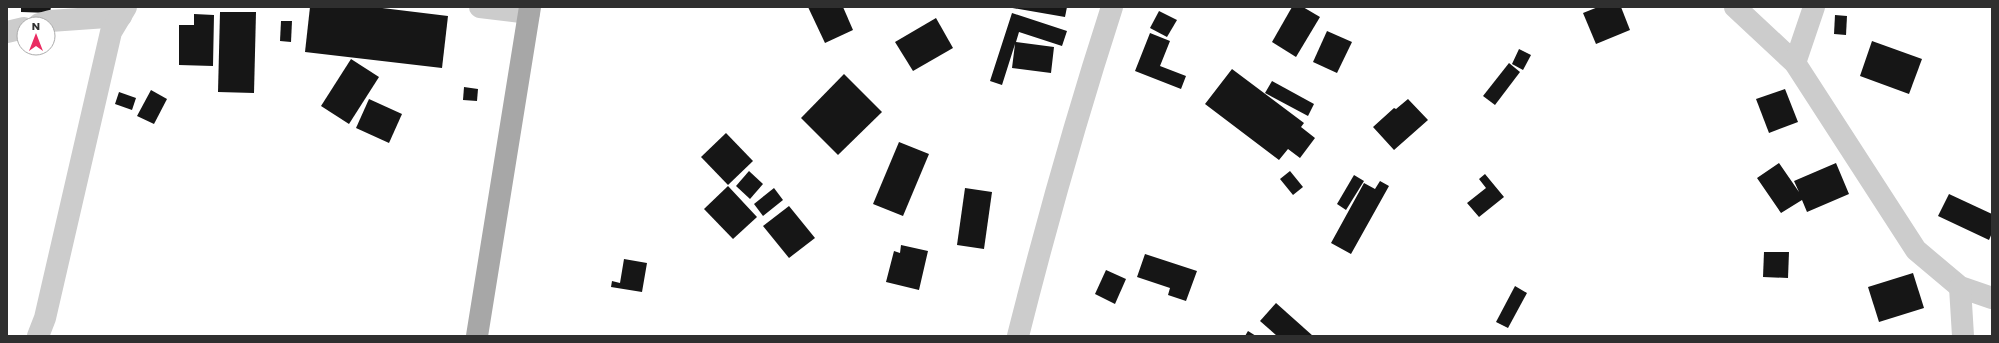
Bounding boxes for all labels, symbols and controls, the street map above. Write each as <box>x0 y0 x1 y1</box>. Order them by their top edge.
north arrow <box>16 16 56 56</box>
text: N <box>32 18 40 34</box>

